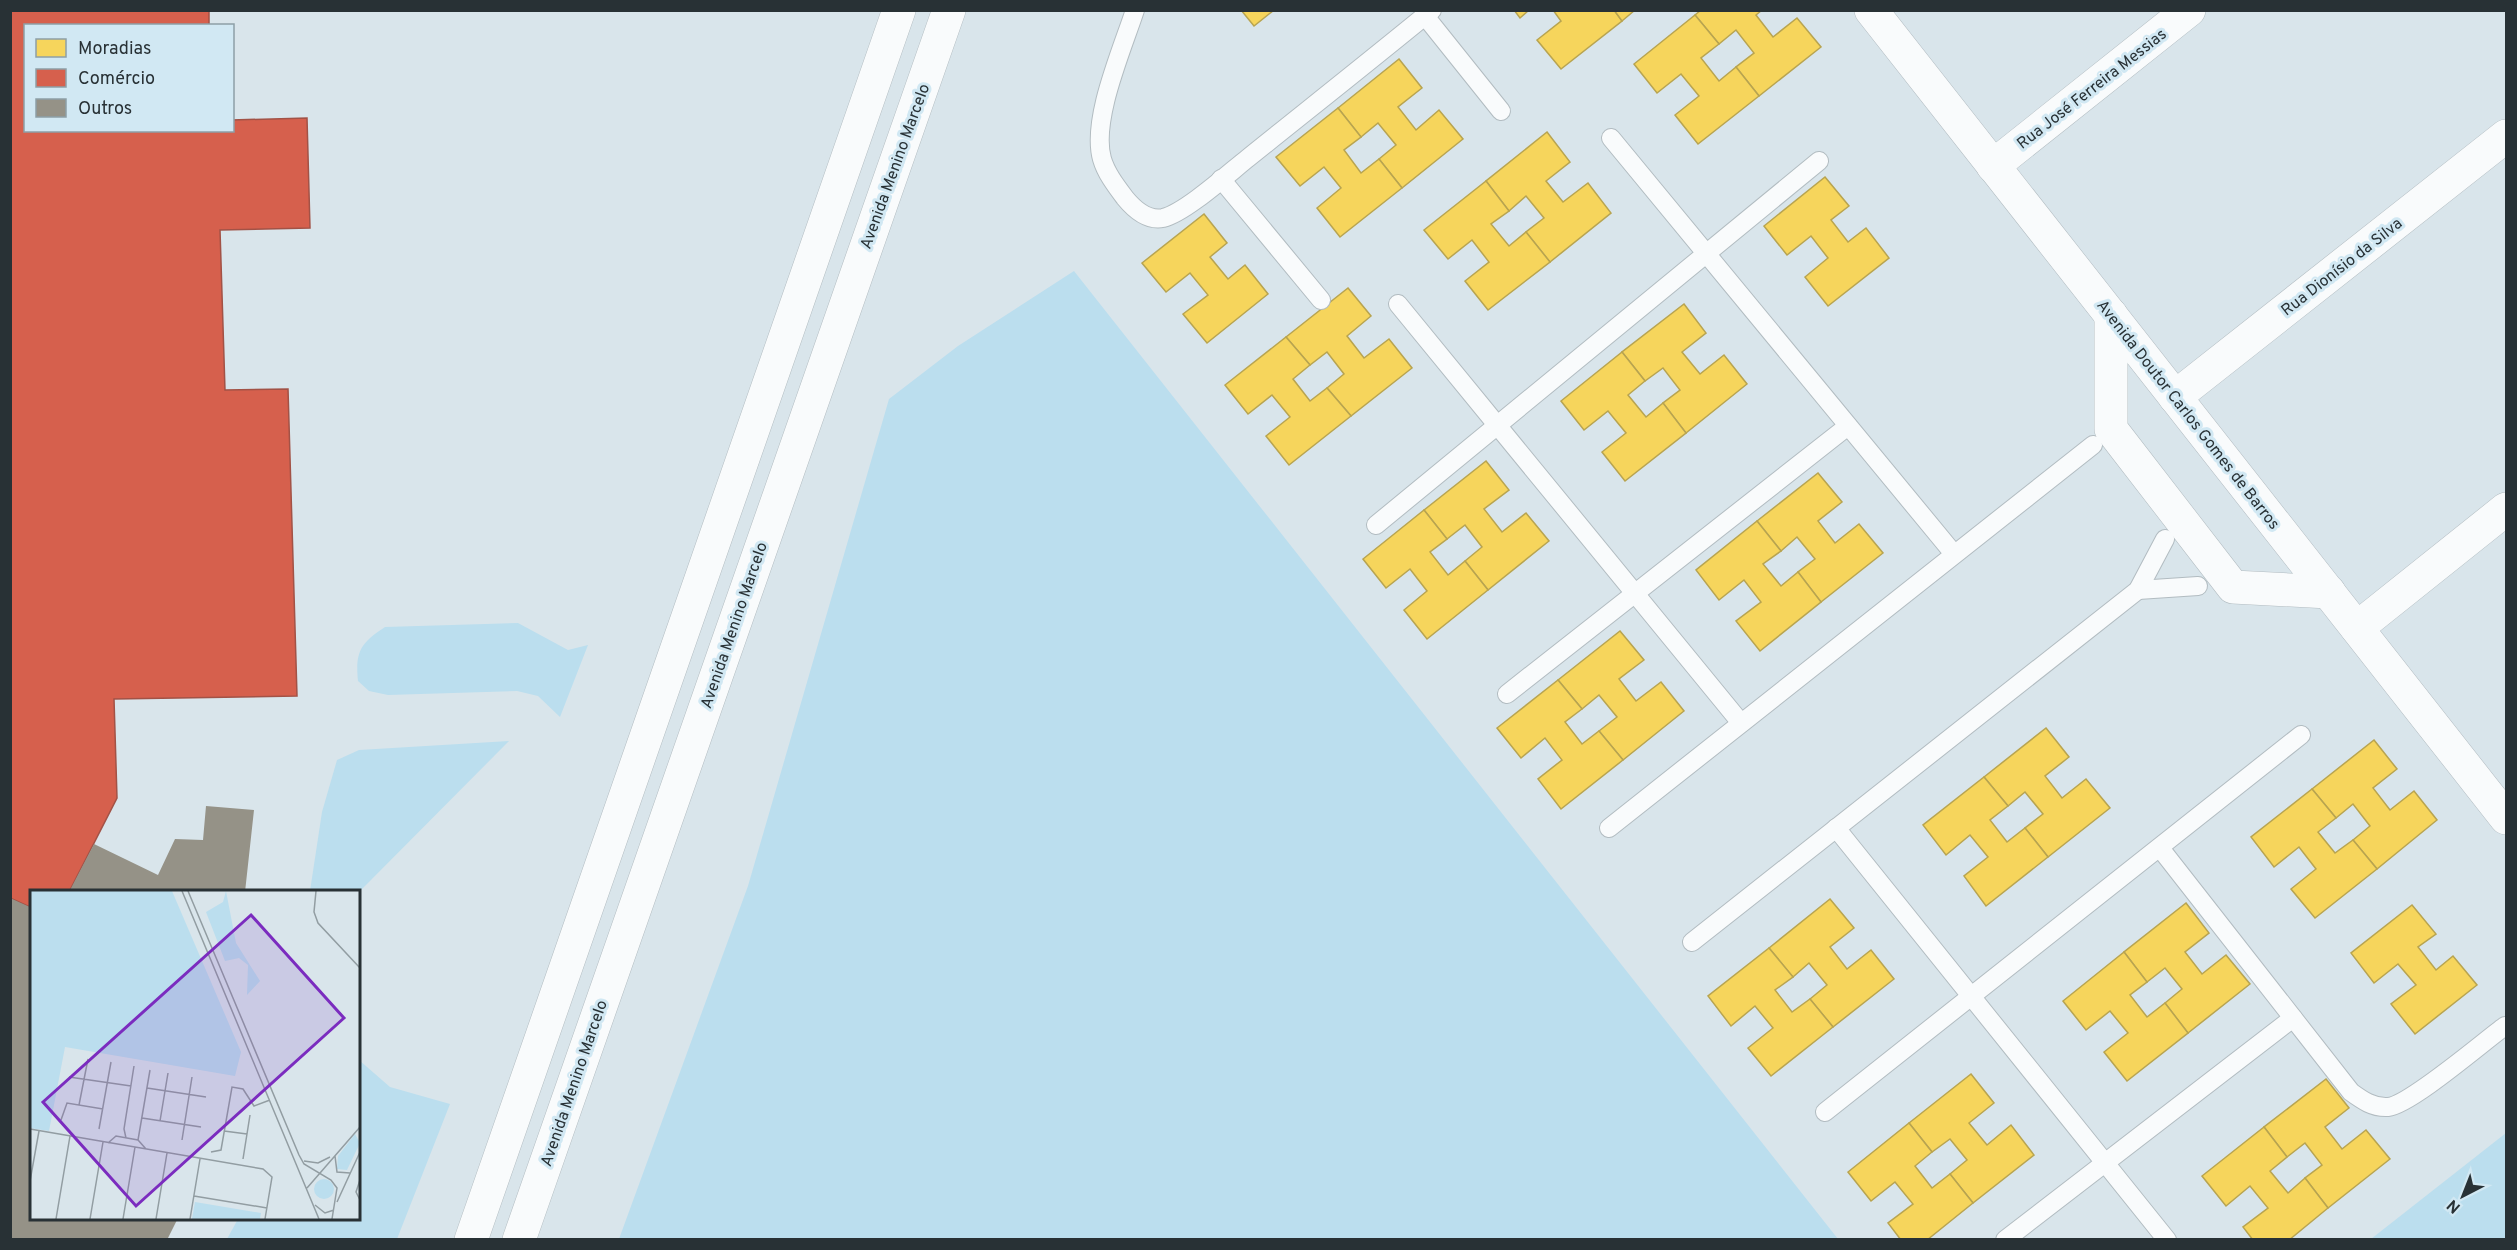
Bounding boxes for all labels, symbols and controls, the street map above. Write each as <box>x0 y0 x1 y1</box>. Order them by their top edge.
legend <box>24 24 234 132</box>
street label: Rua José Ferreira Messias <box>2013 25 2171 154</box>
text: Moradias <box>78 38 151 61</box>
text: Comércio <box>78 68 155 91</box>
street label: Avenida Menino Marcelo <box>857 81 935 252</box>
text: Outros <box>78 98 132 121</box>
street label: Rua Dionísio da Silva <box>2278 214 2407 321</box>
street label: Avenida Doutor Carlos Gomes de Barros <box>2091 296 2283 534</box>
street label: Avenida Menino Marcelo <box>697 540 773 711</box>
inset map <box>30 890 360 1220</box>
street label: Avenida Menino Marcelo <box>537 998 613 1169</box>
north arrow <box>2433 1166 2493 1226</box>
text: N <box>2443 1194 2465 1217</box>

